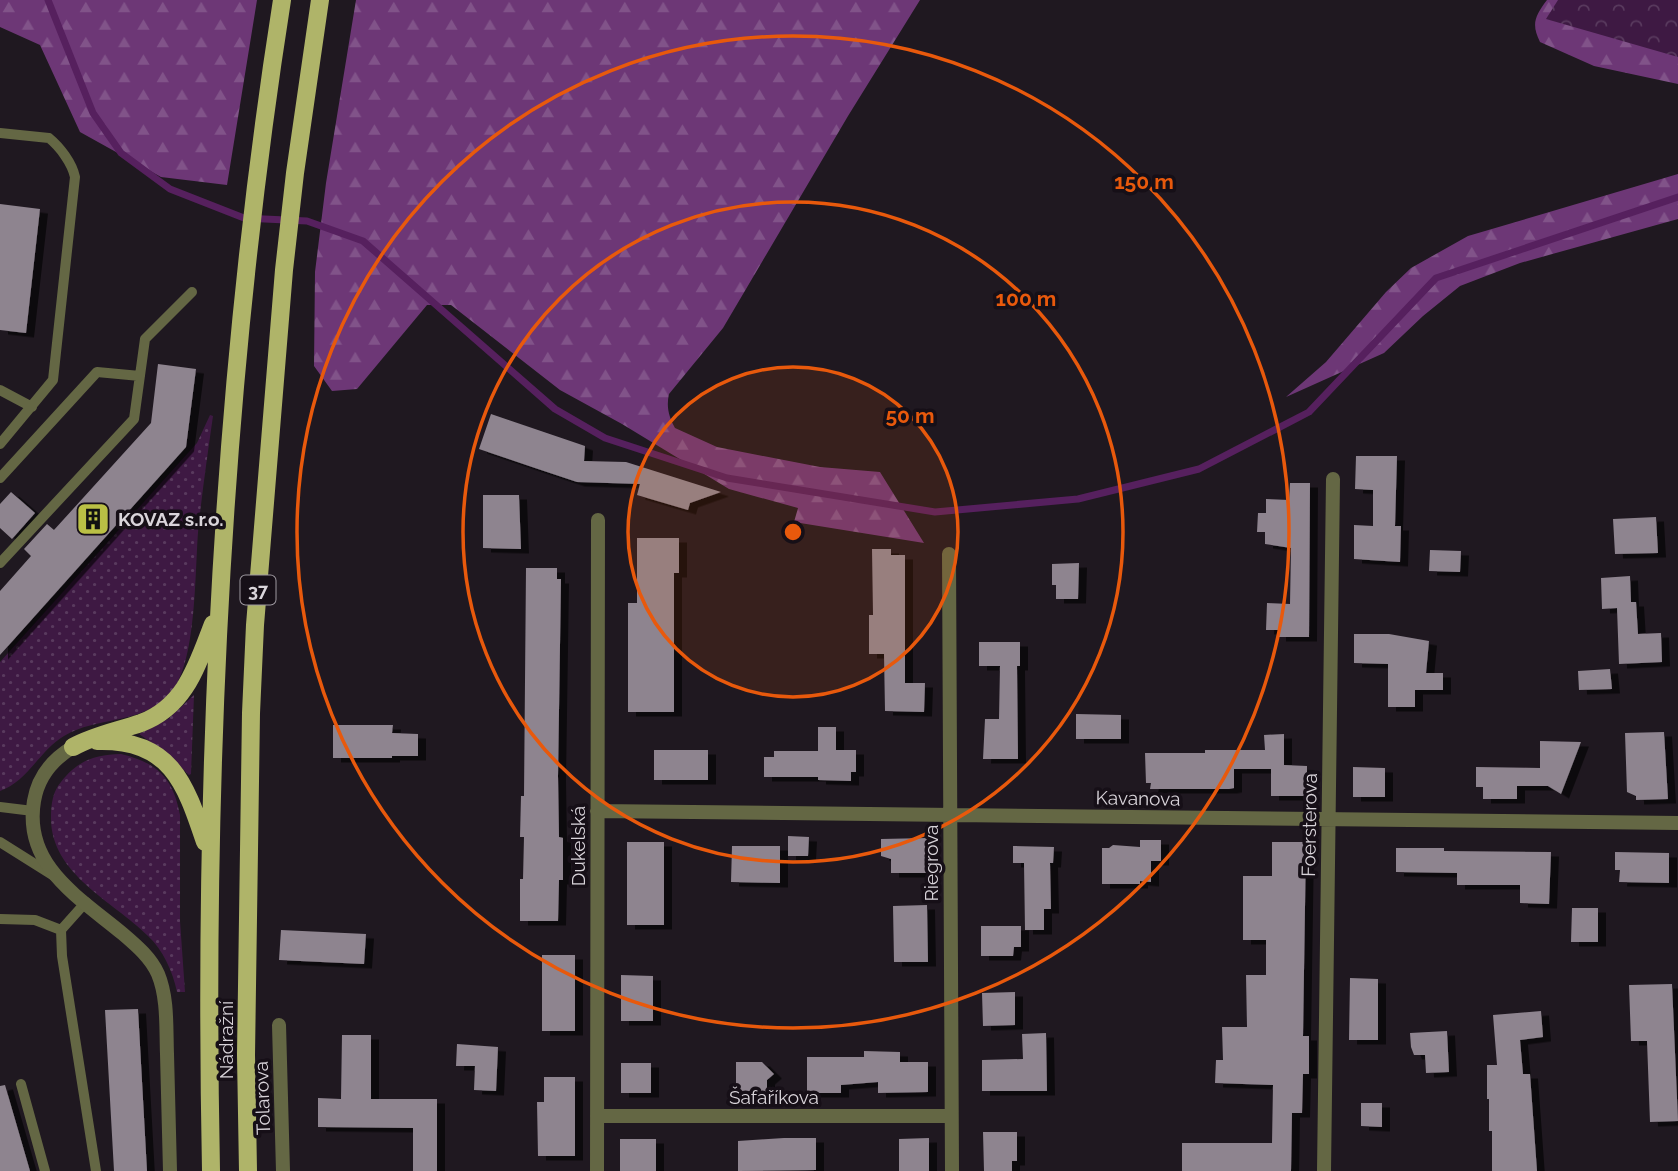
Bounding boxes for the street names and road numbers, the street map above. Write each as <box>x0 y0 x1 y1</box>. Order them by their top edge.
road number: 37 <box>240 576 276 604</box>
street label: Foersterova <box>1297 773 1321 877</box>
street label: Kavanova <box>1095 786 1181 810</box>
street label: Dukelská <box>567 806 589 886</box>
street label: Riegrova <box>920 825 942 901</box>
street label: Nádražní <box>215 1000 237 1079</box>
street label: Tolarova <box>250 1061 274 1135</box>
street label: Šafaříkova <box>729 1086 819 1108</box>

